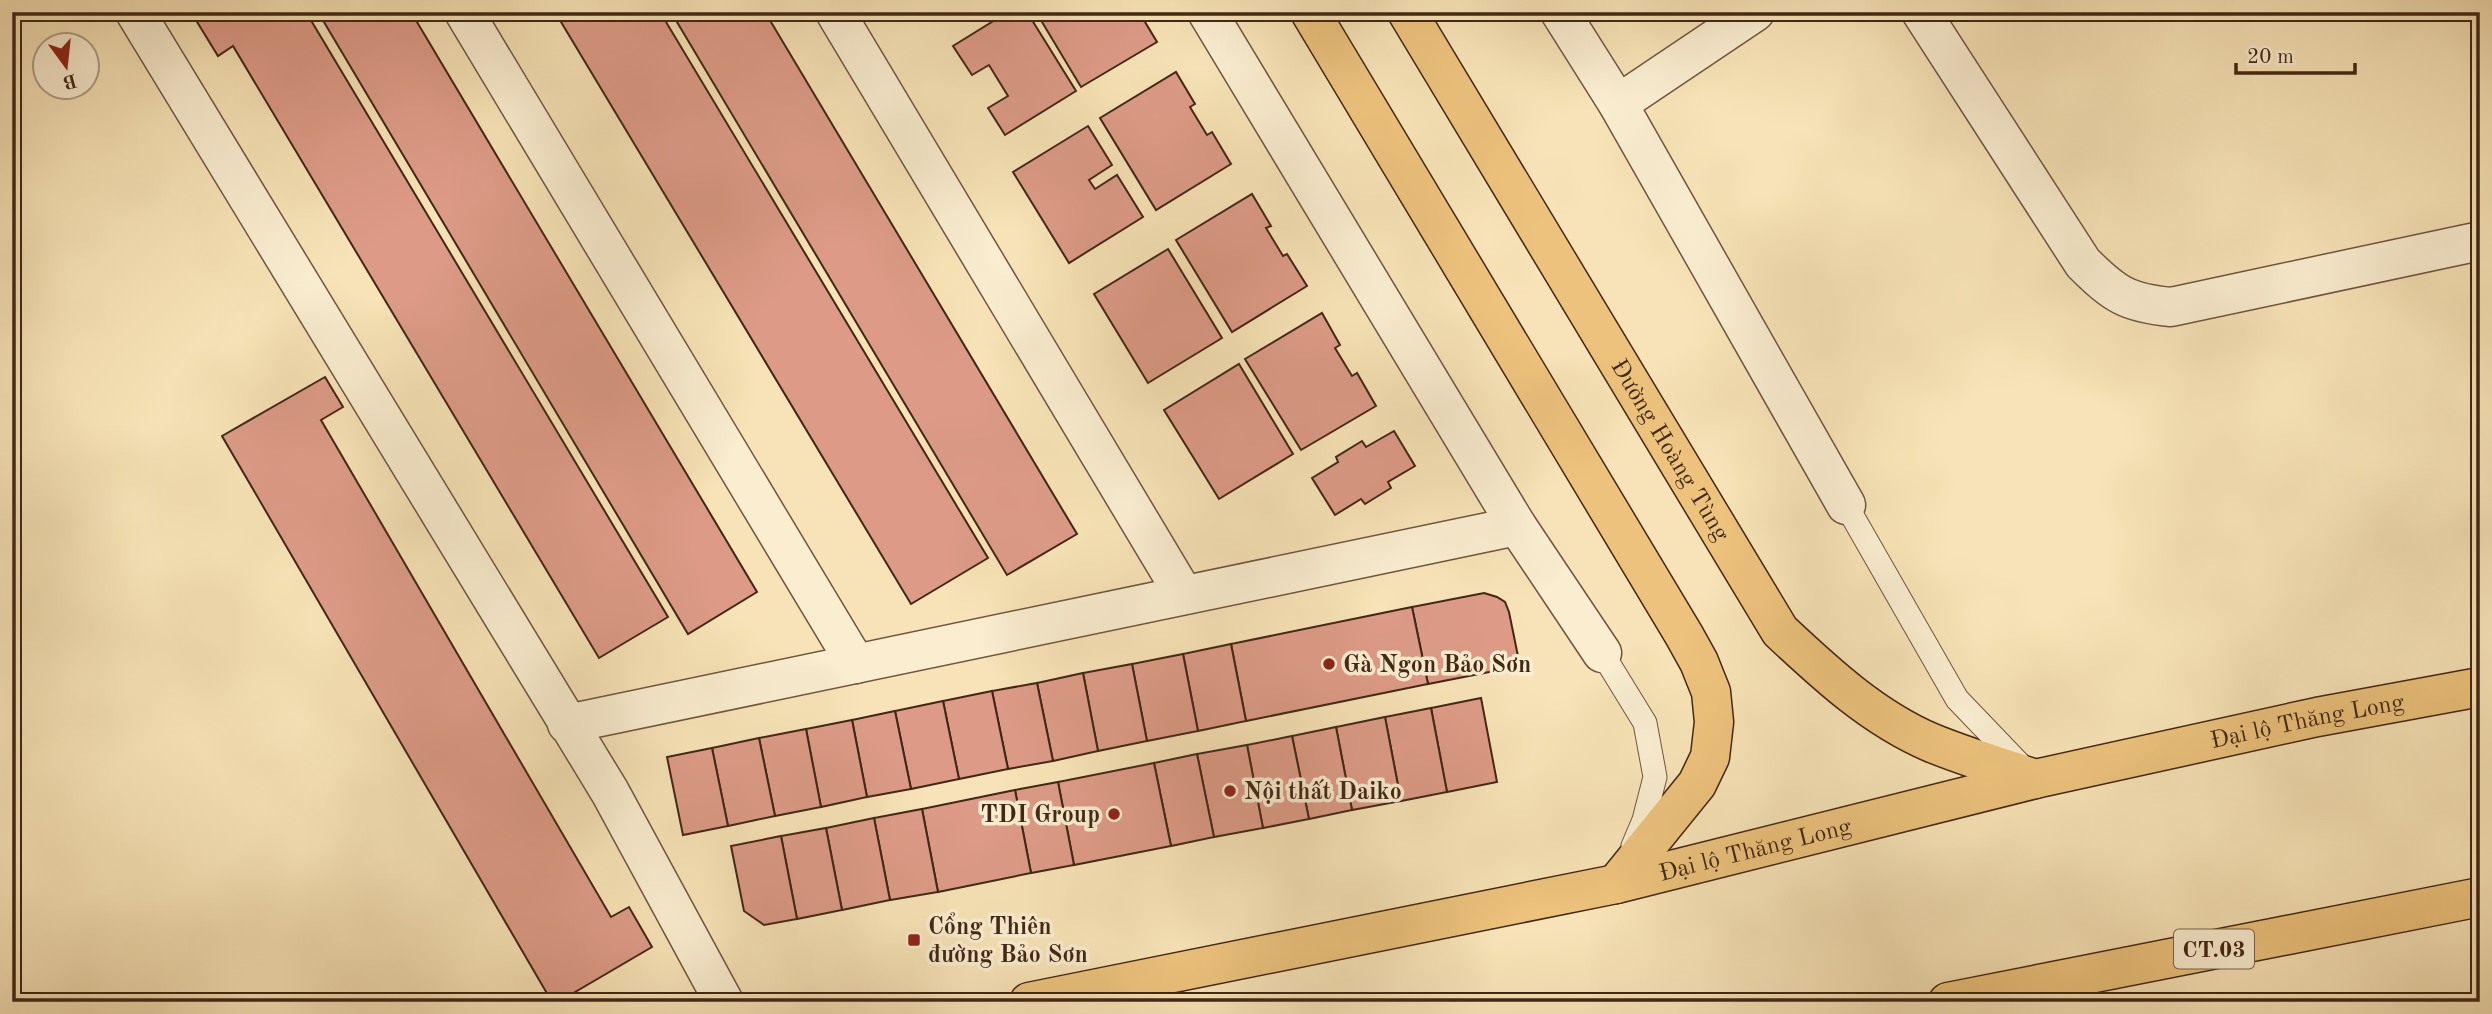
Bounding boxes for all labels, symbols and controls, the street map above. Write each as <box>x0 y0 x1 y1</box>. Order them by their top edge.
north arrow <box>32 32 102 102</box>
scale bar <box>2236 32 2356 76</box>
text: 20 m <box>2247 47 2294 68</box>
text: B <box>61 69 79 91</box>
street label: Đường Hoàng Tùng <box>1605 356 1733 546</box>
place label: Gà Ngon Bảo Sơn <box>1343 654 1531 678</box>
marker: Gà Ngon Bảo Sơn <box>1321 656 1337 672</box>
street label: Đại lộ Thăng Long <box>2208 691 2406 754</box>
place label: Nội thất Daiko <box>1244 779 1402 805</box>
marker: Nội thất Daiko <box>1222 783 1238 799</box>
place label: TDI Group <box>981 804 1100 828</box>
marker: TDI Group <box>1106 806 1122 822</box>
street label: Đại lộ Thăng Long <box>1657 815 1854 887</box>
place label: Cổng Thiên đường Bảo Sơn <box>928 912 1088 968</box>
road number: CT.03 <box>2174 930 2254 968</box>
marker: Cổng Thiên đường Bảo Sơn <box>906 932 922 948</box>

